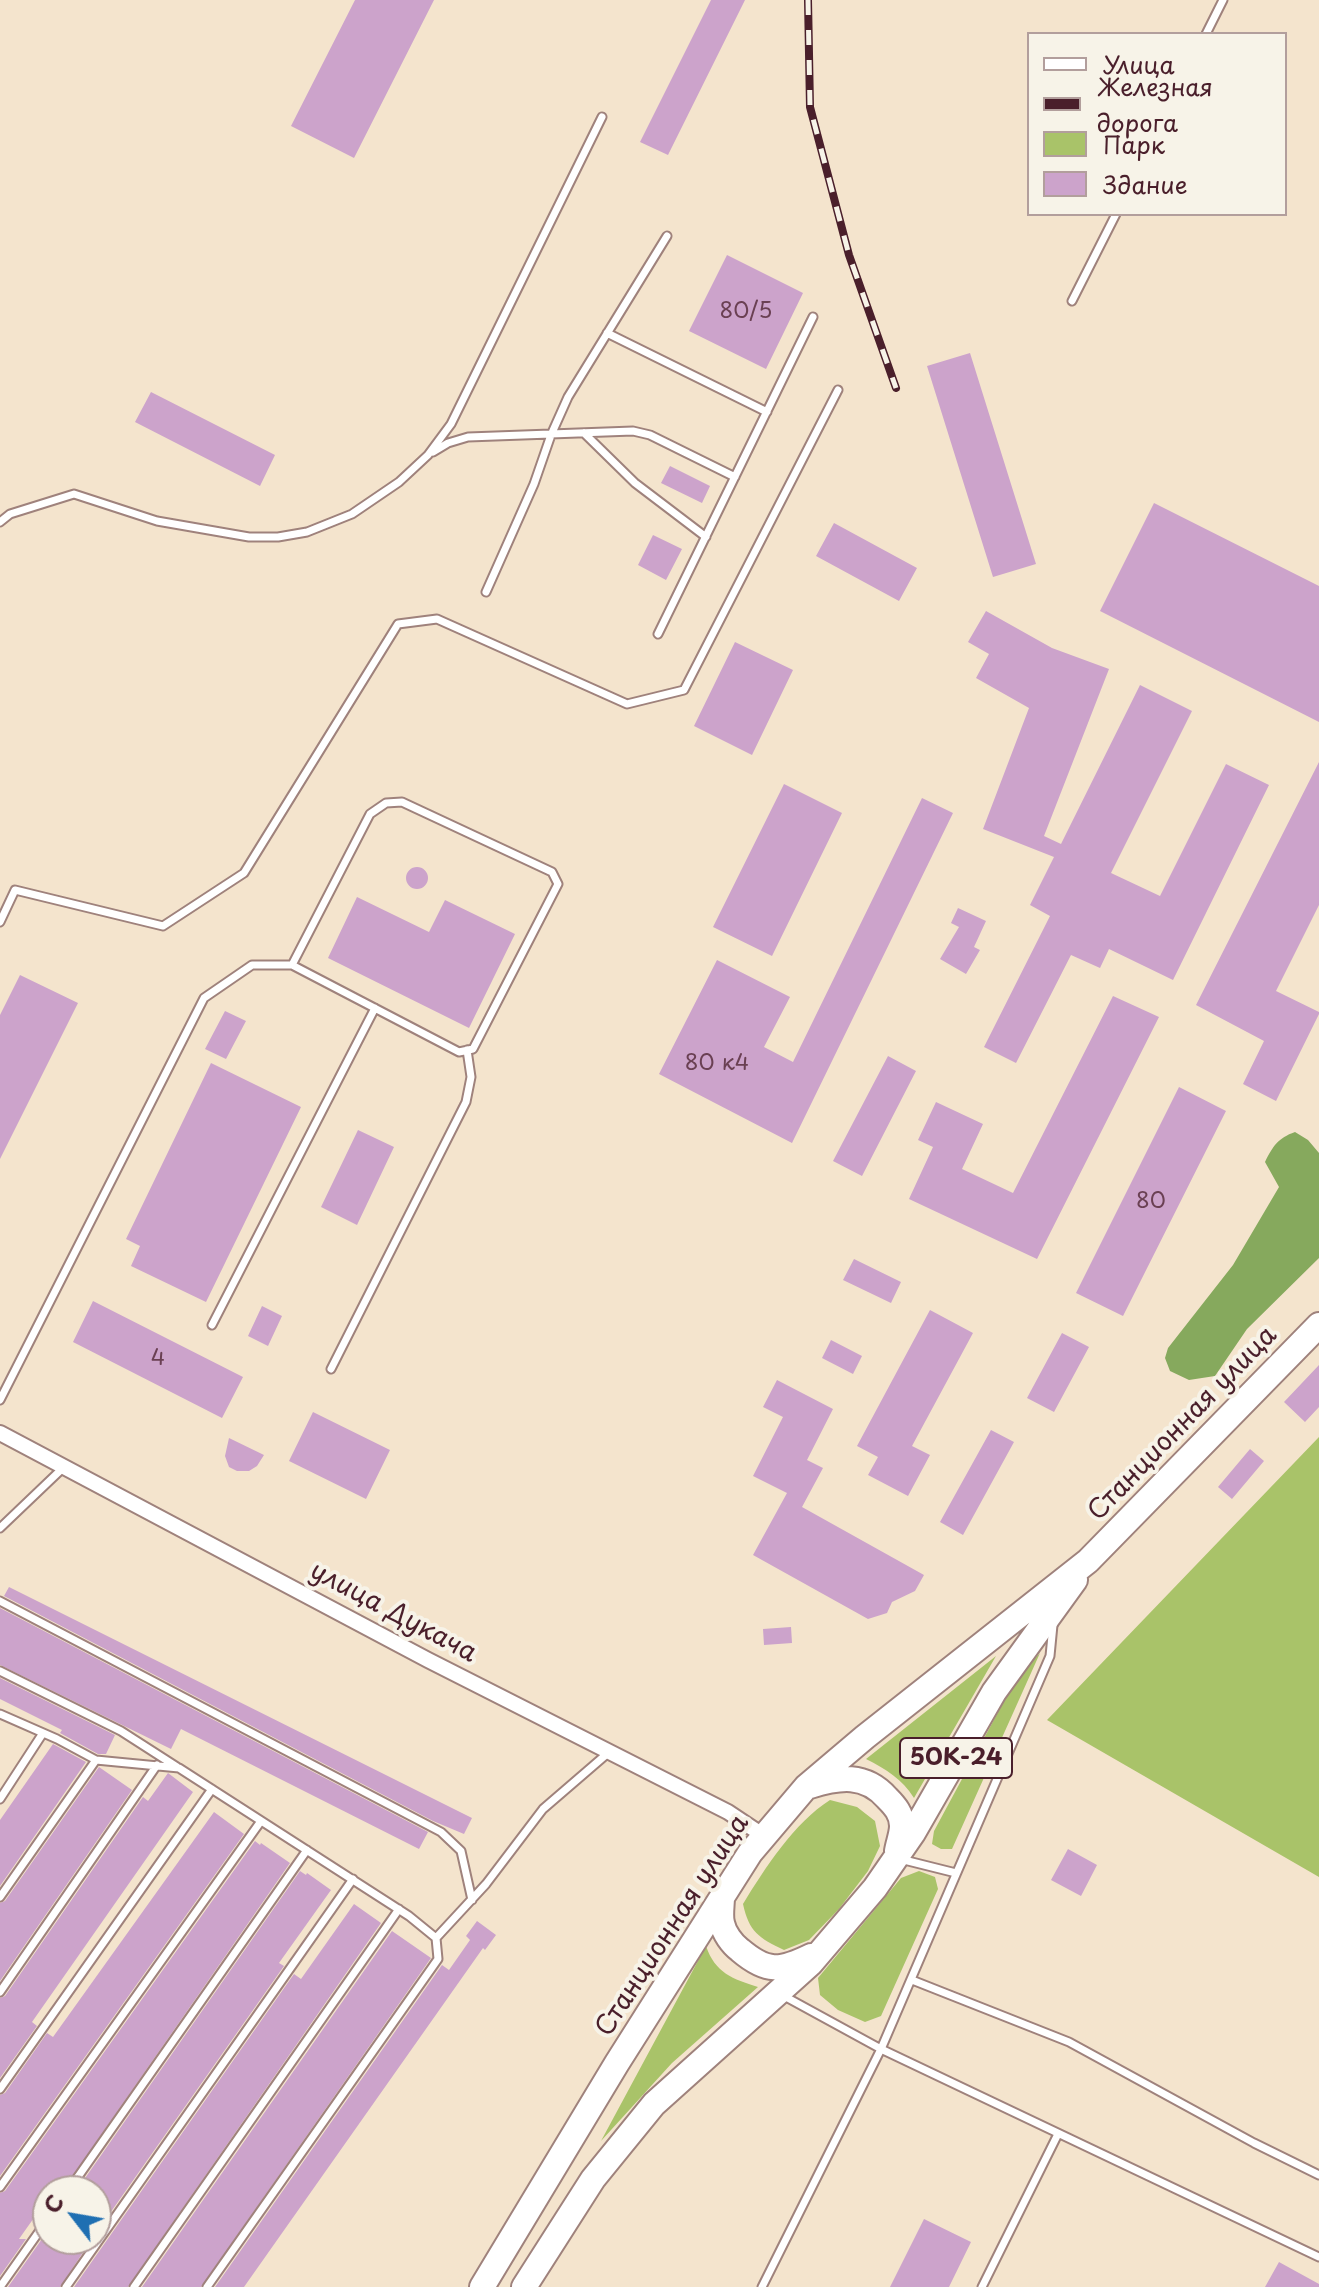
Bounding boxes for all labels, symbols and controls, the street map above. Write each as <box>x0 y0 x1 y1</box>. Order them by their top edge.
legend <box>1027 32 1287 216</box>
text: Улица <box>1103 46 1175 82</box>
text: Железная дорога <box>1097 68 1213 140</box>
text: Парк <box>1103 126 1165 162</box>
text: Здание <box>1103 166 1188 202</box>
house number: 80/5 <box>720 299 772 325</box>
house number: 80 к4 <box>685 1051 749 1077</box>
house number: 80 <box>1136 1189 1166 1215</box>
street label: Станционная улица <box>1082 1320 1284 1528</box>
house number: 4 <box>151 1346 165 1372</box>
street label: улица Дукача <box>304 1556 482 1670</box>
road number: 50К-24 <box>900 1738 1012 1778</box>
street label: Станционная улица <box>590 1809 756 2043</box>
north arrow <box>32 2175 112 2255</box>
text: С <box>34 2188 71 2219</box>

